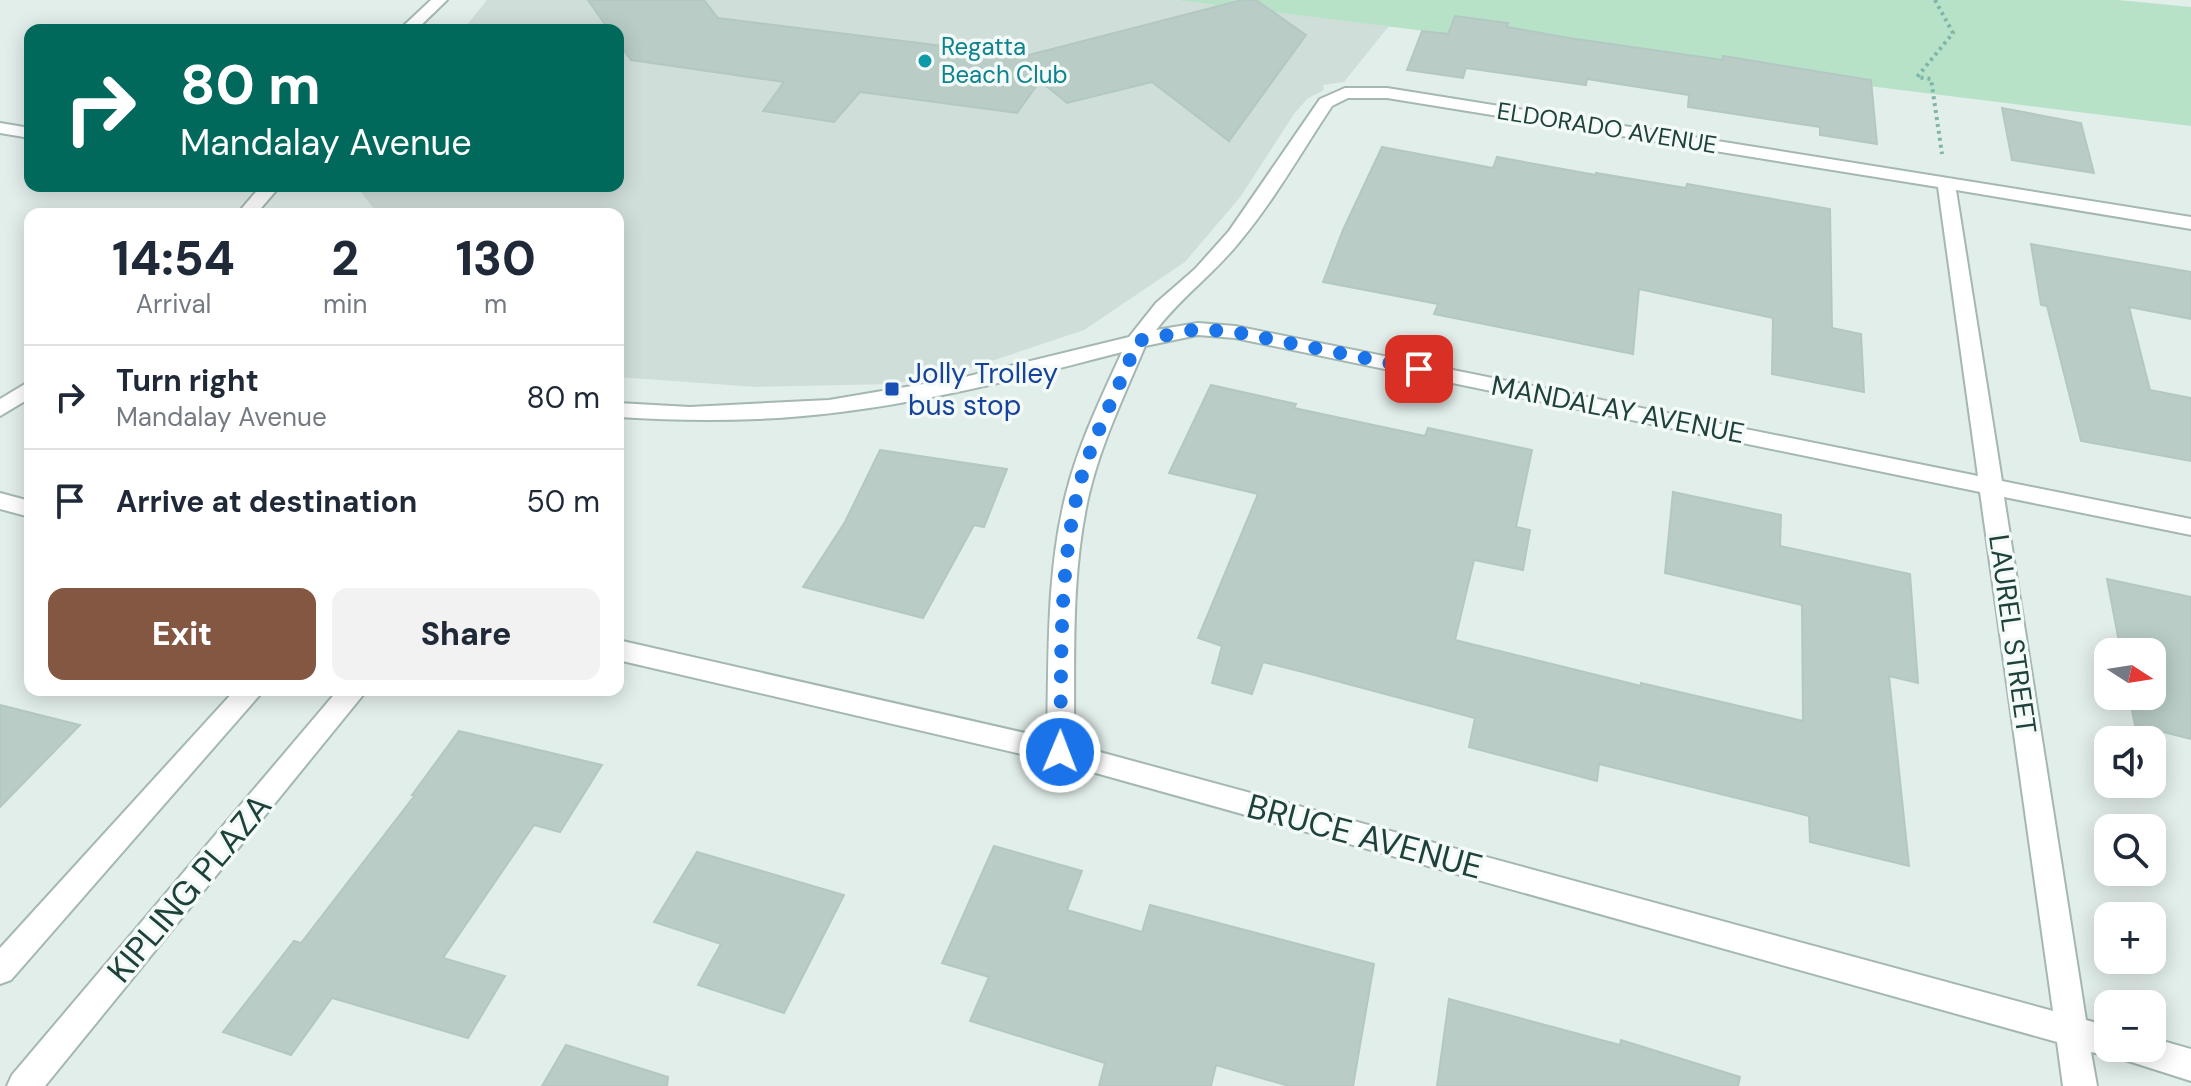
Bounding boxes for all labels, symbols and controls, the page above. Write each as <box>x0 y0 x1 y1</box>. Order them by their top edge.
place label: Regatta Beach Club <box>941 31 1067 90</box>
text: 80 m <box>180 48 321 121</box>
marker: Regatta Beach Club <box>916 52 934 70</box>
icon: right <box>48 56 152 160</box>
street label: ELDORADO AVENUE <box>1495 95 1719 160</box>
text: Mandalay Avenue <box>180 119 472 166</box>
text: 14:54 <box>112 227 235 290</box>
text: 2 <box>331 227 359 290</box>
text: 130 <box>455 227 536 290</box>
text: Arrival <box>136 287 211 321</box>
text: min <box>323 287 367 321</box>
text: m <box>484 287 507 321</box>
pin <box>1385 335 1453 403</box>
icon: arrive <box>1397 347 1441 391</box>
place label: Jolly Trolley bus stop <box>908 355 1058 424</box>
text: Turn right <box>116 361 259 400</box>
street label: MANDALAY AVENUE <box>1488 367 1748 452</box>
icon: right <box>48 375 92 419</box>
text: 80 m <box>527 378 600 417</box>
marker: Jolly Trolley bus stop <box>883 380 901 398</box>
text: Mandalay Avenue <box>116 400 327 434</box>
icon: arrive <box>48 479 92 523</box>
text: Arrive at destination <box>116 482 417 521</box>
text: 50 m <box>526 482 600 521</box>
street label: LAUREL STREET <box>1980 532 2045 736</box>
button: Exit <box>48 588 316 680</box>
button: Share <box>332 588 600 680</box>
north arrow <box>2094 638 2166 710</box>
map controls <box>2094 638 2166 1062</box>
position arrow <box>1018 710 1102 794</box>
button: sound <box>2094 726 2166 798</box>
street label: BRUCE AVENUE <box>1242 783 1487 890</box>
street label: KIPLING PLAZA <box>97 785 281 992</box>
button: search <box>2094 814 2166 886</box>
button: + <box>2094 902 2166 974</box>
button: − <box>2094 990 2166 1062</box>

